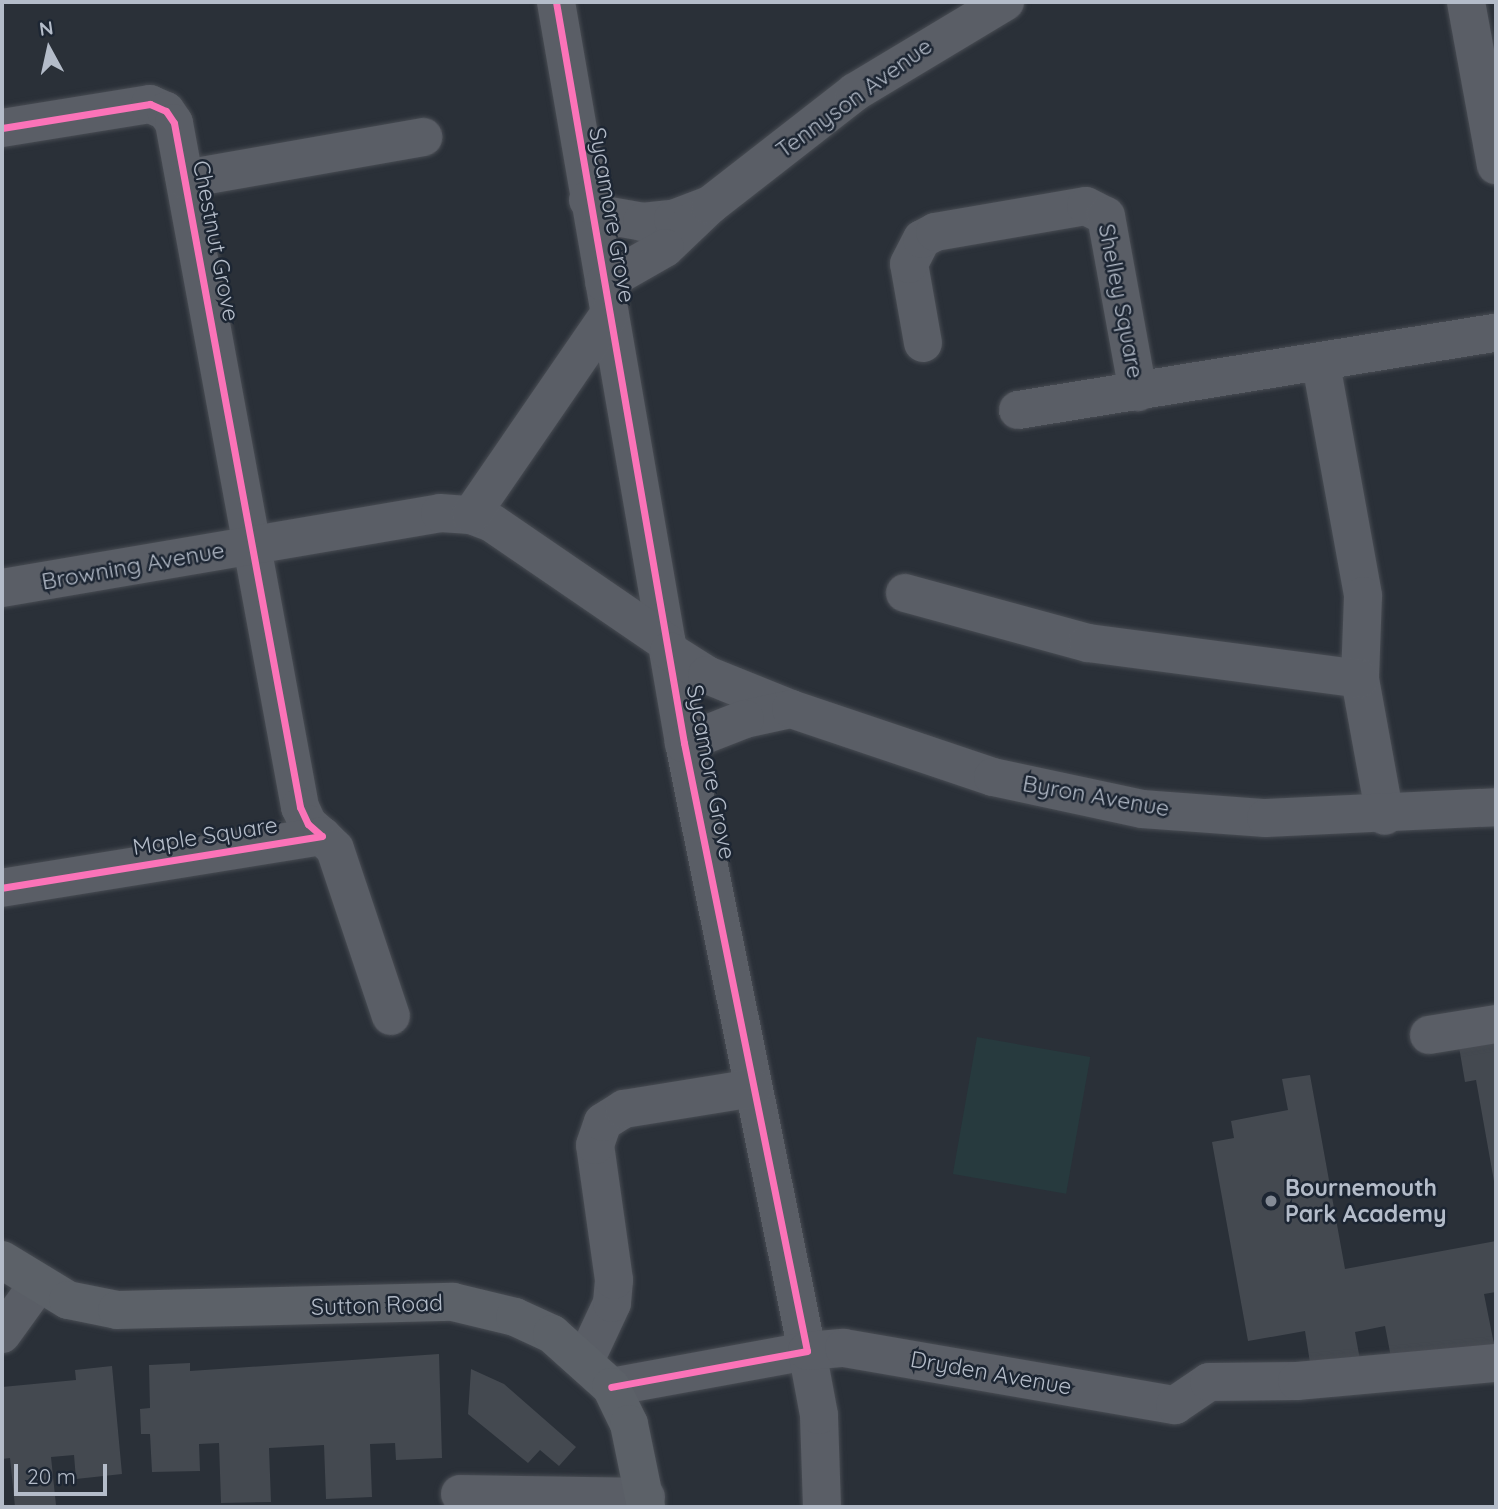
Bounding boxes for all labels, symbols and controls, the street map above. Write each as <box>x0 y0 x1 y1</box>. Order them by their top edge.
north arrow <box>14 14 84 84</box>
text: N <box>37 15 55 41</box>
street label: Tennyson Avenue <box>771 32 937 164</box>
street label: Sycamore Grove <box>583 125 641 305</box>
street label: Chestnut Grove <box>187 158 245 324</box>
street label: Shelley Square <box>1092 221 1150 381</box>
street label: Browning Avenue <box>39 536 227 596</box>
street label: Sycamore Grove <box>681 682 741 862</box>
street label: Byron Avenue <box>1020 770 1172 822</box>
street label: Maple Square <box>131 811 279 861</box>
place label: Bournemouth Park Academy <box>1285 1174 1446 1228</box>
marker: Bournemouth Park Academy <box>1263 1193 1279 1209</box>
street label: Sutton Road <box>311 1289 443 1321</box>
street label: Dryden Avenue <box>908 1345 1074 1401</box>
scale bar <box>18 1450 110 1494</box>
text: 20 m <box>27 1463 76 1489</box>

